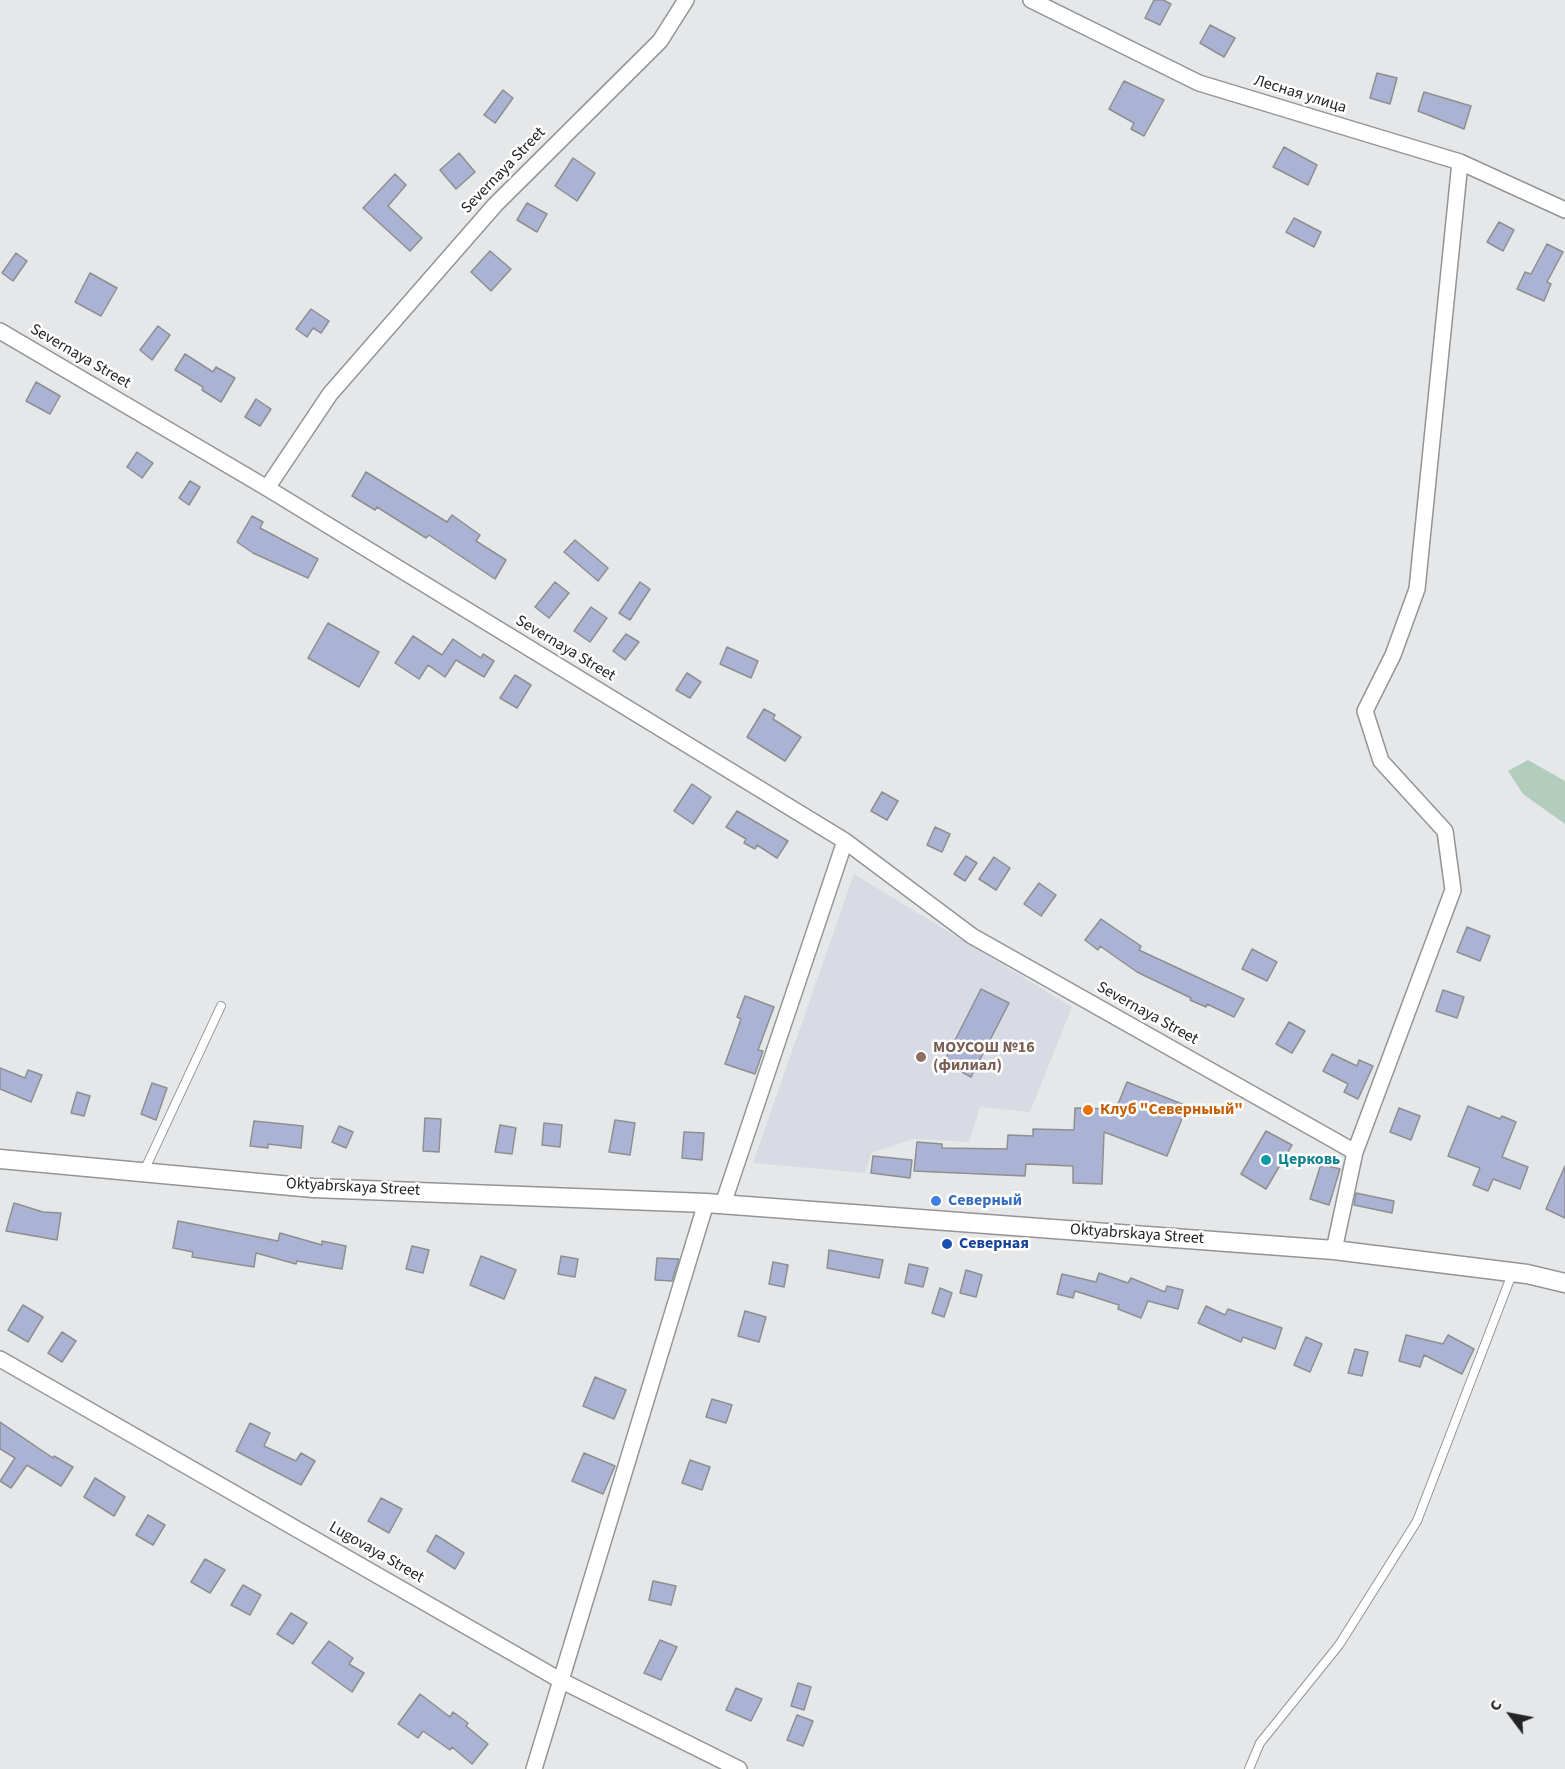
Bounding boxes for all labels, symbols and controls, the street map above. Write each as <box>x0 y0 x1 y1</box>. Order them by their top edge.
street label: Лесная улица <box>1251 72 1349 118</box>
street label: Severnaya Street <box>458 124 550 218</box>
street label: Severnaya Street <box>26 320 134 394</box>
street label: Severnaya Street <box>512 612 618 686</box>
street label: Severnaya Street <box>1093 978 1201 1050</box>
place label: МОУСОШ №16 (филиал) <box>933 1038 1035 1076</box>
marker: МОУСОШ №16 (филиал) <box>914 1050 928 1064</box>
place label: Клуб "Северныый" <box>1100 1100 1243 1120</box>
marker: Клуб "Северныый" <box>1081 1103 1095 1117</box>
place label: Церковь <box>1278 1150 1340 1170</box>
marker: Церковь <box>1259 1153 1273 1167</box>
street label: Oktyabrskaya Street <box>285 1175 421 1201</box>
place label: Северный <box>948 1191 1022 1211</box>
marker: Северный <box>929 1194 943 1208</box>
street label: Oktyabrskaya Street <box>1069 1221 1205 1249</box>
place label: Северная <box>959 1234 1029 1254</box>
marker: Северная <box>940 1237 954 1251</box>
street label: Lugovaya Street <box>325 1518 427 1588</box>
north arrow <box>1481 1685 1541 1745</box>
text: С <box>1484 1696 1508 1715</box>

